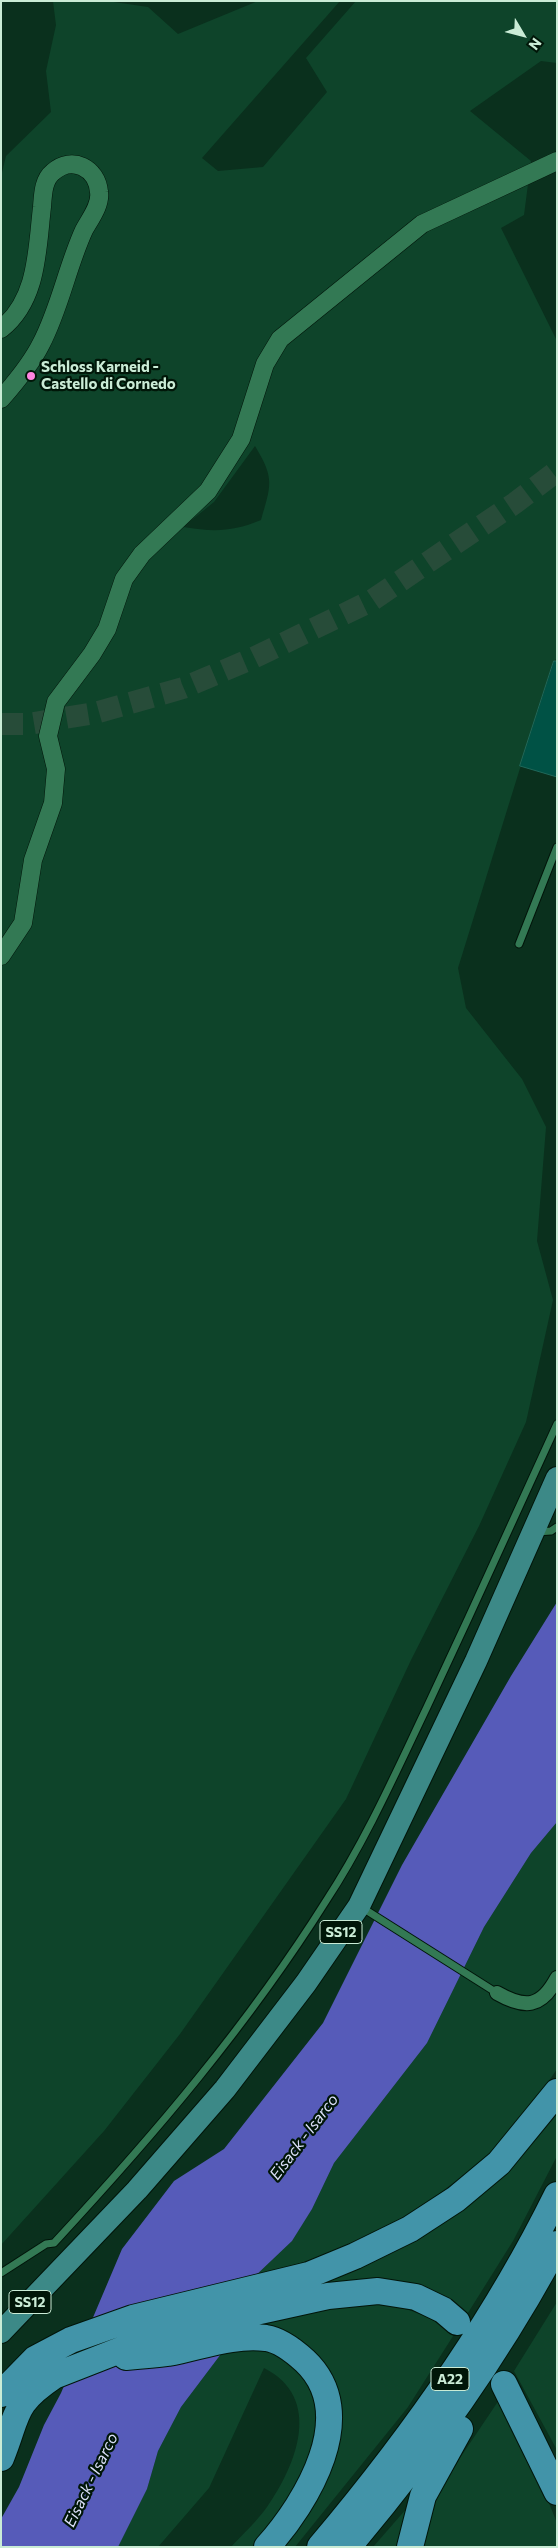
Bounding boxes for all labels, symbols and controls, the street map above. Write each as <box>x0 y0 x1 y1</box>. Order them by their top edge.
north arrow <box>498 10 548 60</box>
text: N <box>525 35 545 54</box>
place label: Schloss Karneid - Castello di Cornedo <box>41 358 176 393</box>
marker: Schloss Karneid - Castello di Cornedo <box>25 370 37 382</box>
road number: SS12 <box>320 1920 362 1944</box>
water label: Eisack - Isarco <box>266 2090 342 2184</box>
road number: SS12 <box>9 2290 51 2314</box>
road number: A22 <box>431 2368 469 2390</box>
water label: Eisack - Isarco <box>60 2430 122 2530</box>

